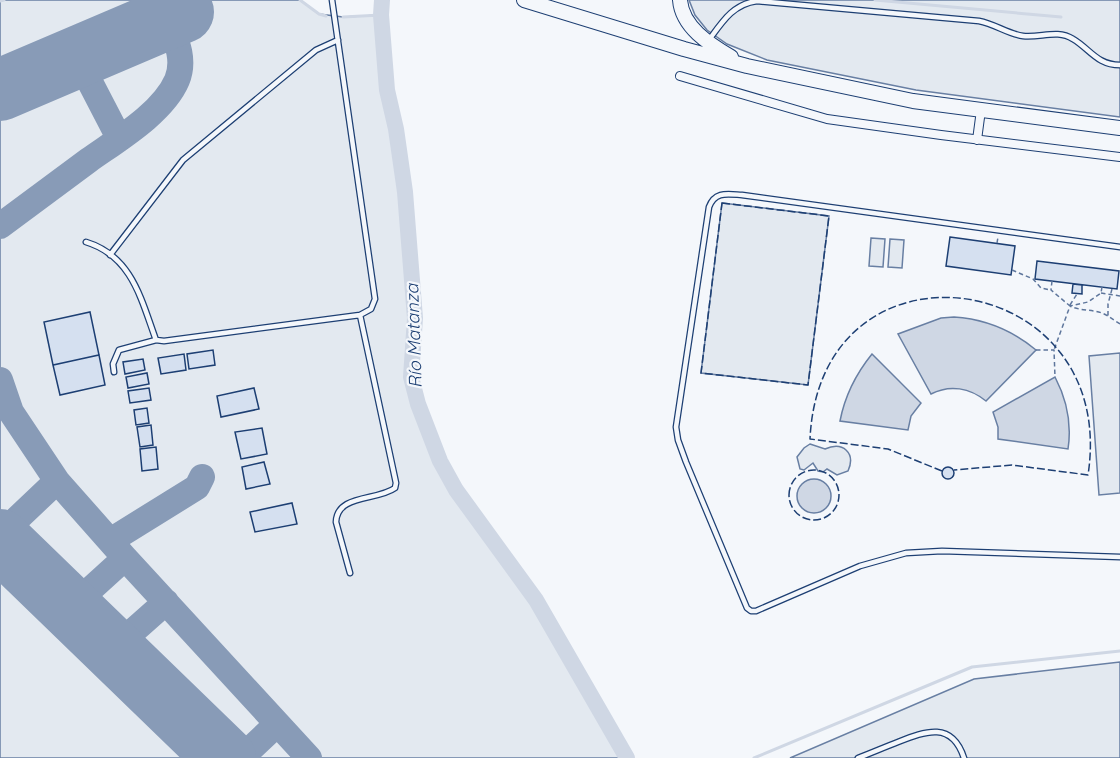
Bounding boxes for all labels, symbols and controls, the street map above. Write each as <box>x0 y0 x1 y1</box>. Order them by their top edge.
water label: Río Matanza <box>400 282 427 389</box>

